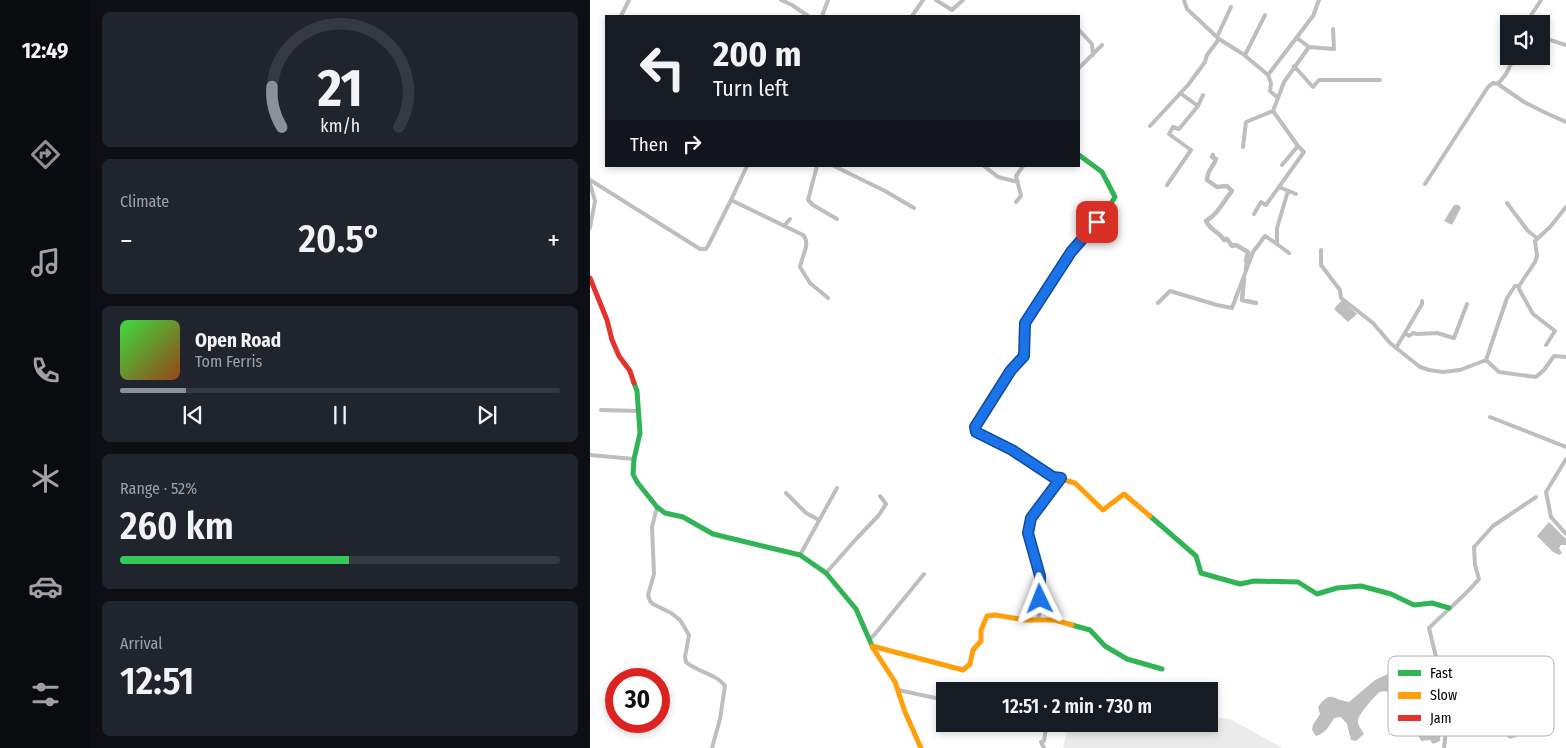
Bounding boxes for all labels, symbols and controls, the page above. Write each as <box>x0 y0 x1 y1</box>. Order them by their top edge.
map controls <box>1500 15 1550 65</box>
button: sound <box>1500 15 1550 65</box>
text: 200 m <box>713 33 801 75</box>
icon: left <box>630 35 695 100</box>
text: 12:49 <box>22 37 68 64</box>
text: 21 <box>316 57 363 120</box>
text: Turn left <box>713 75 789 102</box>
text: km/h <box>320 115 360 137</box>
icon: right <box>678 130 706 158</box>
text: Then <box>630 133 668 156</box>
icon: directions <box>28 137 63 172</box>
text: Climate <box>120 192 169 211</box>
pin <box>1076 201 1118 243</box>
icon: arrive <box>1083 208 1111 236</box>
text: 20.5° <box>299 216 381 262</box>
text: − <box>120 224 133 257</box>
text: + <box>547 224 560 257</box>
icon: music <box>28 245 63 280</box>
text: Open Road <box>195 329 281 352</box>
text: Tom Ferris <box>195 352 262 371</box>
icon: phone <box>28 353 63 388</box>
icon: previous <box>179 401 207 429</box>
icon: pause <box>326 401 354 429</box>
icon: next <box>473 401 501 429</box>
icon: climate <box>28 461 63 496</box>
text: Range · 52% <box>120 479 197 498</box>
text: 260 km <box>120 503 234 549</box>
icon: car <box>28 569 63 604</box>
position arrow <box>1013 572 1065 624</box>
text: Arrival <box>120 634 162 653</box>
legend <box>1388 656 1554 736</box>
text: 12:51 <box>120 658 194 704</box>
text: Fast <box>1430 665 1453 682</box>
speed limit sign: 30 <box>605 668 670 733</box>
icon: filters <box>28 677 63 712</box>
text: Slow <box>1430 687 1457 704</box>
text: 12:51 · 2 min · 730 m <box>1002 695 1152 718</box>
text: Jam <box>1430 710 1451 727</box>

